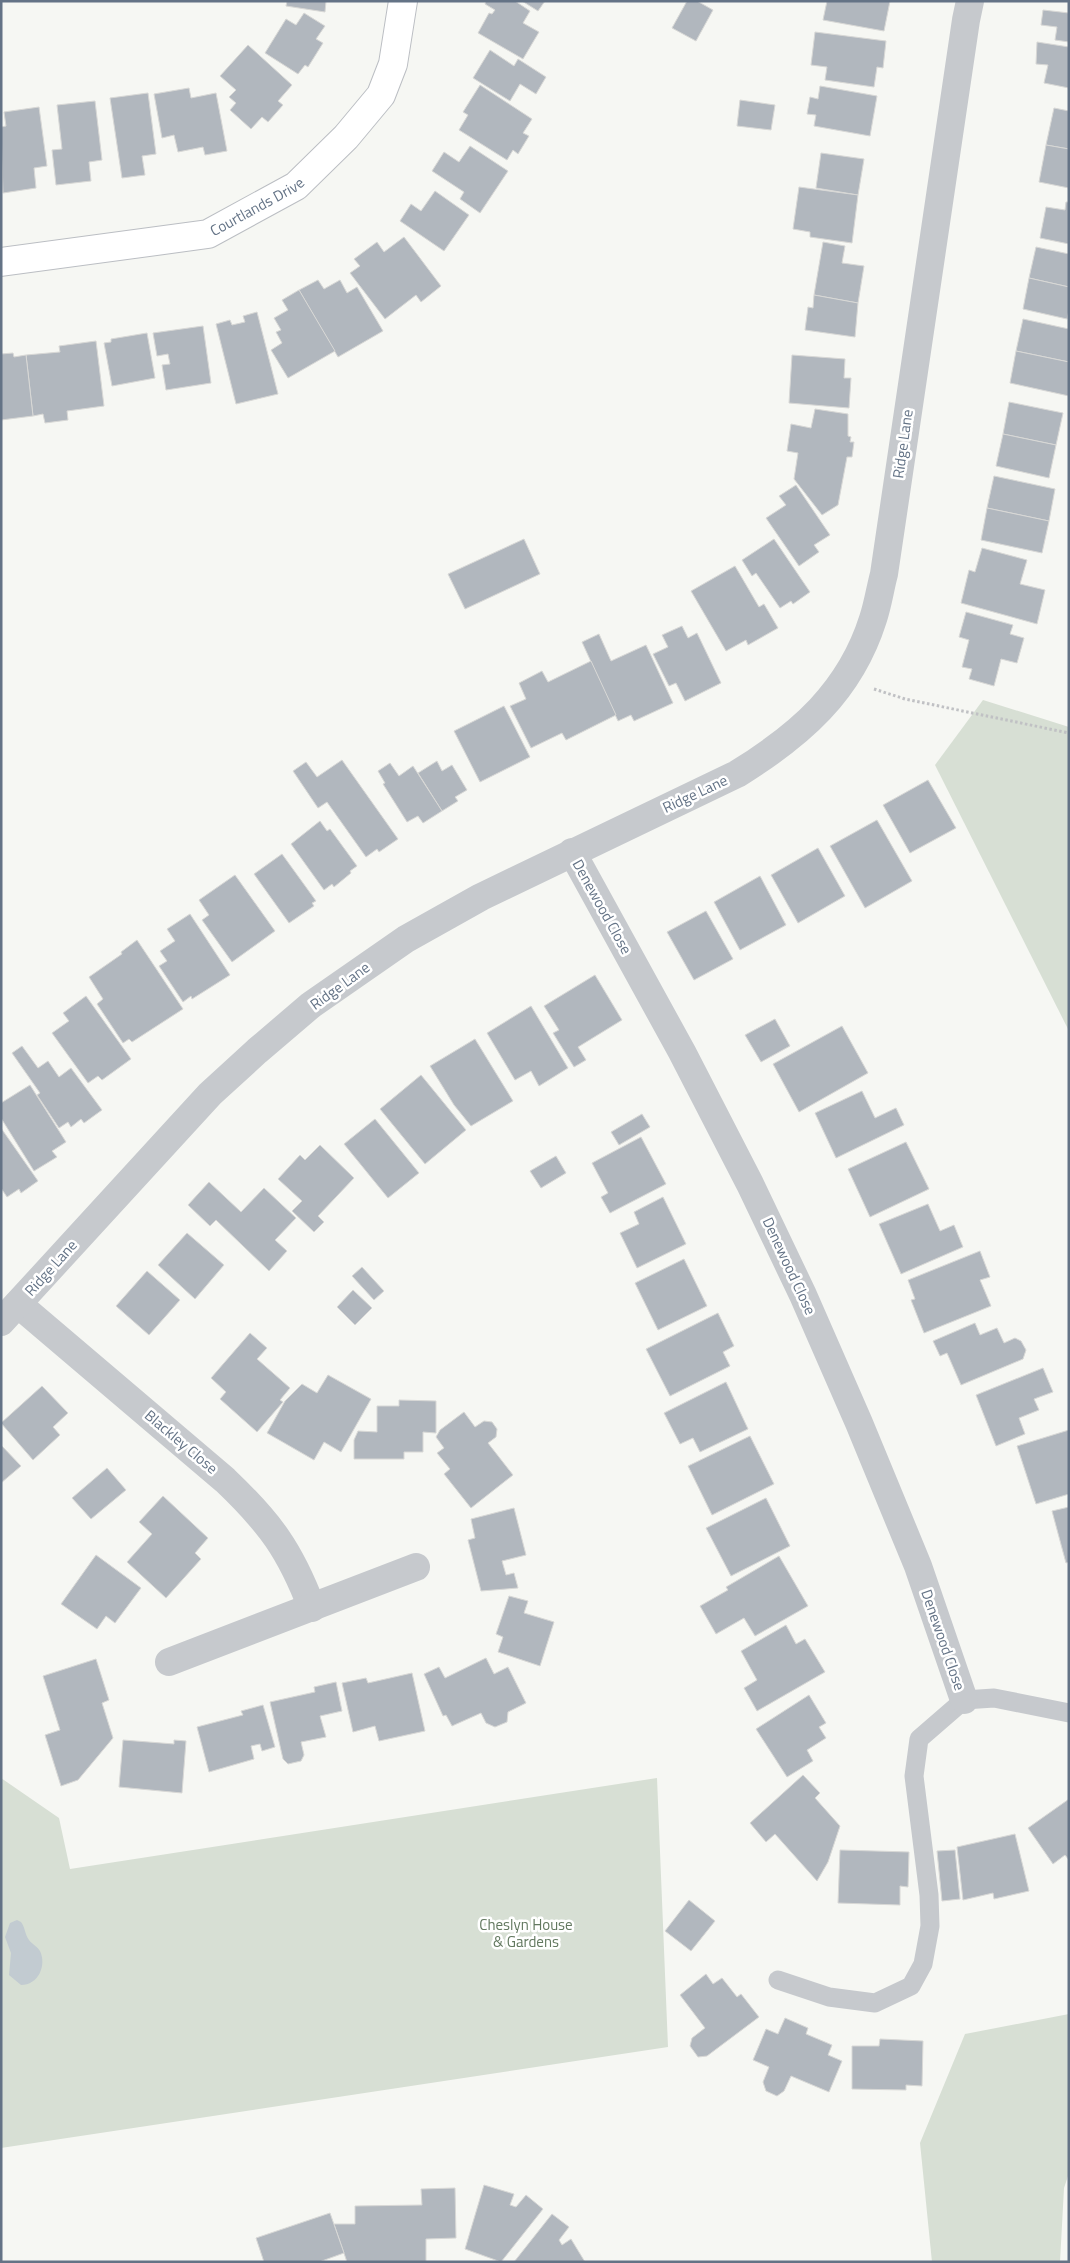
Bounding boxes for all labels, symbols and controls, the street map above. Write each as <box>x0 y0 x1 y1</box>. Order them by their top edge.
street label: Courtlands Drive <box>206 172 310 242</box>
street label: Ridge Lane <box>886 408 919 480</box>
street label: Ridge Lane <box>658 768 731 819</box>
street label: Denewood Close <box>567 855 638 958</box>
street label: Ridge Lane <box>305 956 375 1015</box>
street label: Denewood Close <box>757 1213 822 1318</box>
street label: Ridge Lane <box>19 1234 82 1301</box>
street label: Blackley Close <box>140 1404 223 1479</box>
street label: Denewood Close <box>915 1586 971 1693</box>
park label: Cheslyn House & Gardens <box>479 1913 573 1953</box>

